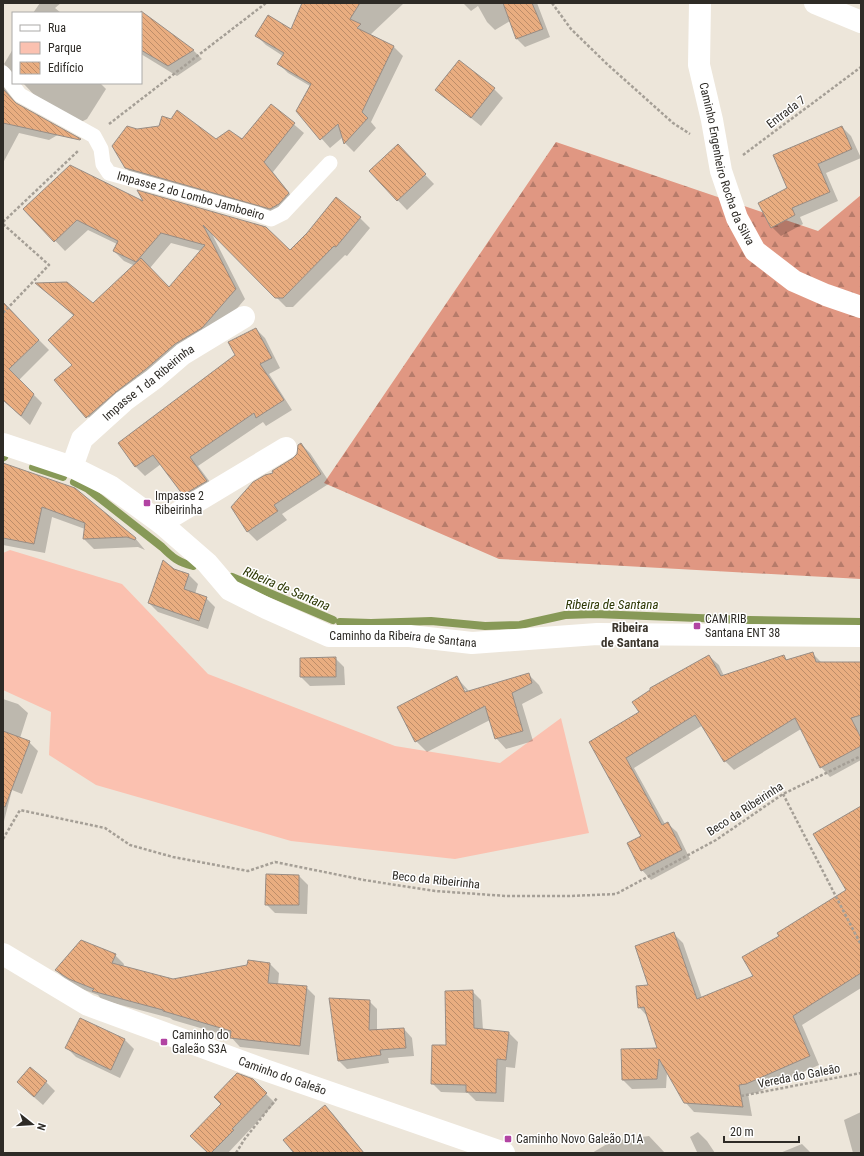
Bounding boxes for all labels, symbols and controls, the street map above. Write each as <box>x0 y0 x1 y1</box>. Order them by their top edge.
legend <box>12 12 142 84</box>
text: Rua <box>48 21 66 35</box>
text: Parque <box>48 41 82 55</box>
text: Edifício <box>48 61 84 75</box>
street label: Caminho Engenheiro Rocha da Silva <box>696 81 758 248</box>
street label: Entrada 7 <box>764 93 808 131</box>
street label: Impasse 2 do Lombo Jamboeiro <box>115 169 267 223</box>
street label: Impasse 1 da Ribeirinha <box>100 342 197 424</box>
place label: Impasse 2 Ribeirinha <box>155 489 204 517</box>
marker: Impasse 2 Ribeirinha <box>142 498 152 508</box>
water label: Ribeira de Santana <box>241 563 333 614</box>
water label: Ribeira de Santana <box>566 597 658 612</box>
place label: CAM RIB Santana ENT 38 <box>705 612 780 640</box>
district label: Ribeira de Santana <box>601 620 659 650</box>
marker: CAM RIB Santana ENT 38 <box>692 621 702 631</box>
street label: Caminho da Ribeira de Santana <box>329 629 477 650</box>
street label: Beco da Ribeirinha <box>704 779 786 839</box>
street label: Beco da Ribeirinha <box>391 868 481 892</box>
place label: Caminho do Galeão S3A <box>172 1028 229 1056</box>
marker: Caminho do Galeão S3A <box>159 1037 169 1047</box>
street label: Caminho do Galeão <box>236 1054 328 1098</box>
street label: Vereda do Galeão <box>757 1061 841 1091</box>
north arrow <box>12 1104 52 1144</box>
scale bar <box>724 1118 799 1144</box>
text: N <box>34 1122 48 1132</box>
text: 20 m <box>730 1125 754 1139</box>
place label: Caminho Novo Galeão D1A <box>516 1132 643 1146</box>
marker: Caminho Novo Galeão D1A <box>503 1134 513 1144</box>

